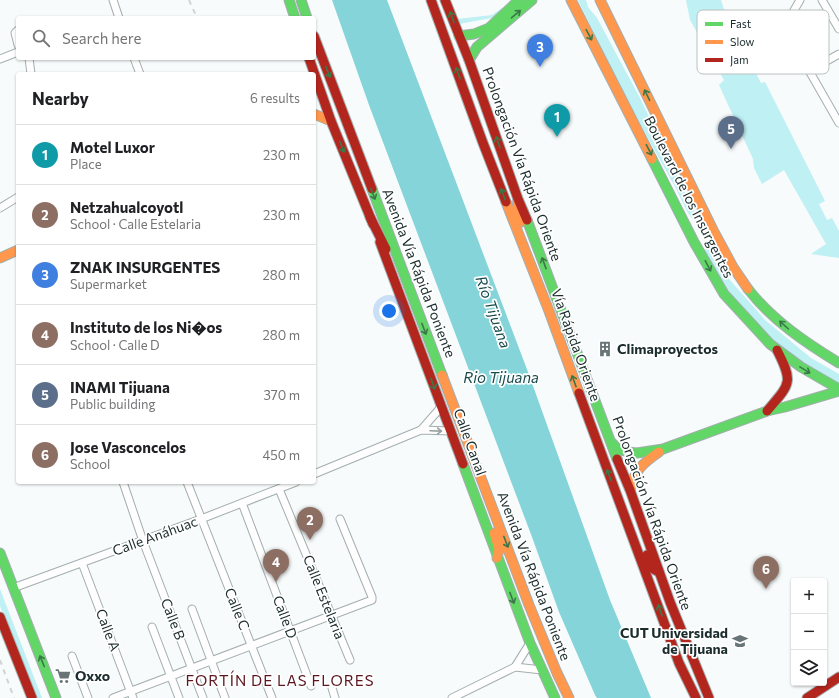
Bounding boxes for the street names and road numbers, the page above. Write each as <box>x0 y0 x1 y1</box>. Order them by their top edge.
street label: Prolongación Vía Rápida Oriente <box>479 64 566 263</box>
street label: Boulevard de los Insurgentes <box>641 113 738 281</box>
street label: Avenida Vía Rápida Poniente <box>379 186 460 360</box>
street label: Vía Rápida Oriente <box>548 286 605 404</box>
street label: Calle Canal <box>451 406 490 478</box>
street label: Prolongación Vía Rápida Oriente <box>609 413 696 612</box>
street label: Avenida Vía Rápida Poniente <box>494 489 575 663</box>
street label: Calle Anáhuac <box>110 512 200 559</box>
street label: Calle Estelaria <box>300 552 349 641</box>
street label: Calle C <box>221 585 254 632</box>
street label: Calle D <box>270 593 301 641</box>
street label: Calle B <box>158 596 189 642</box>
street label: Calle A <box>93 606 124 654</box>

